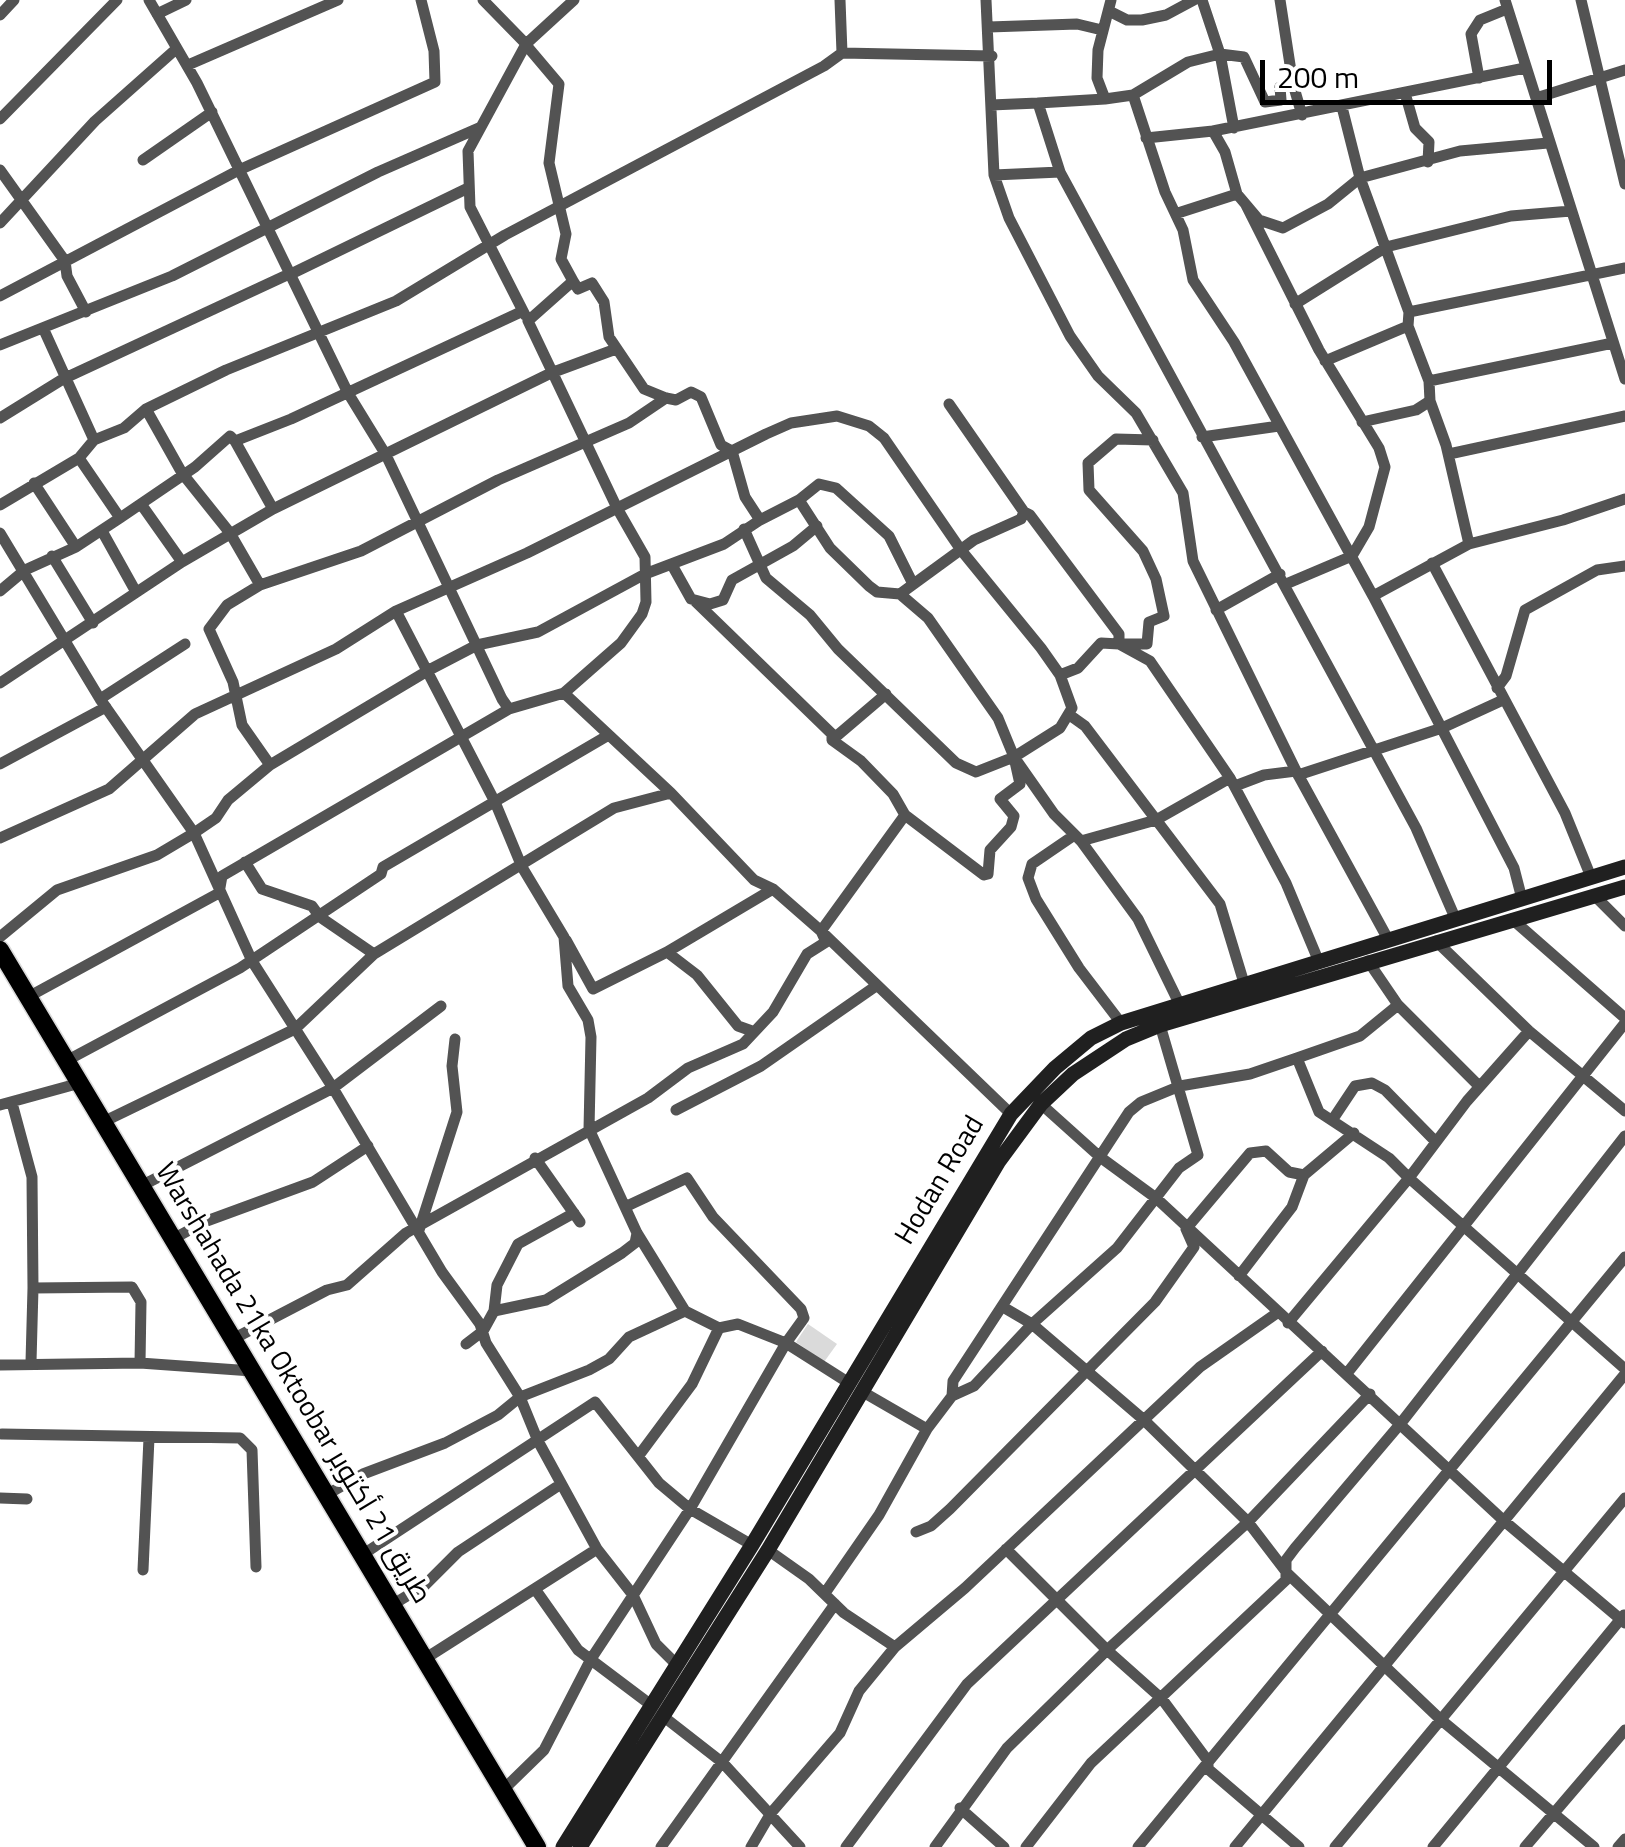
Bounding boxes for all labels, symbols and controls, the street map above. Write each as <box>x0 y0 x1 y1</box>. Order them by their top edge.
scale bar <box>1265 40 1558 102</box>
text: 200 m <box>1277 54 1359 100</box>
street label: Hodan Road <box>889 1111 993 1251</box>
street label: Warshahada 21ka Oktoobar طريق 21 أكتوبر <box>147 1158 437 1610</box>

